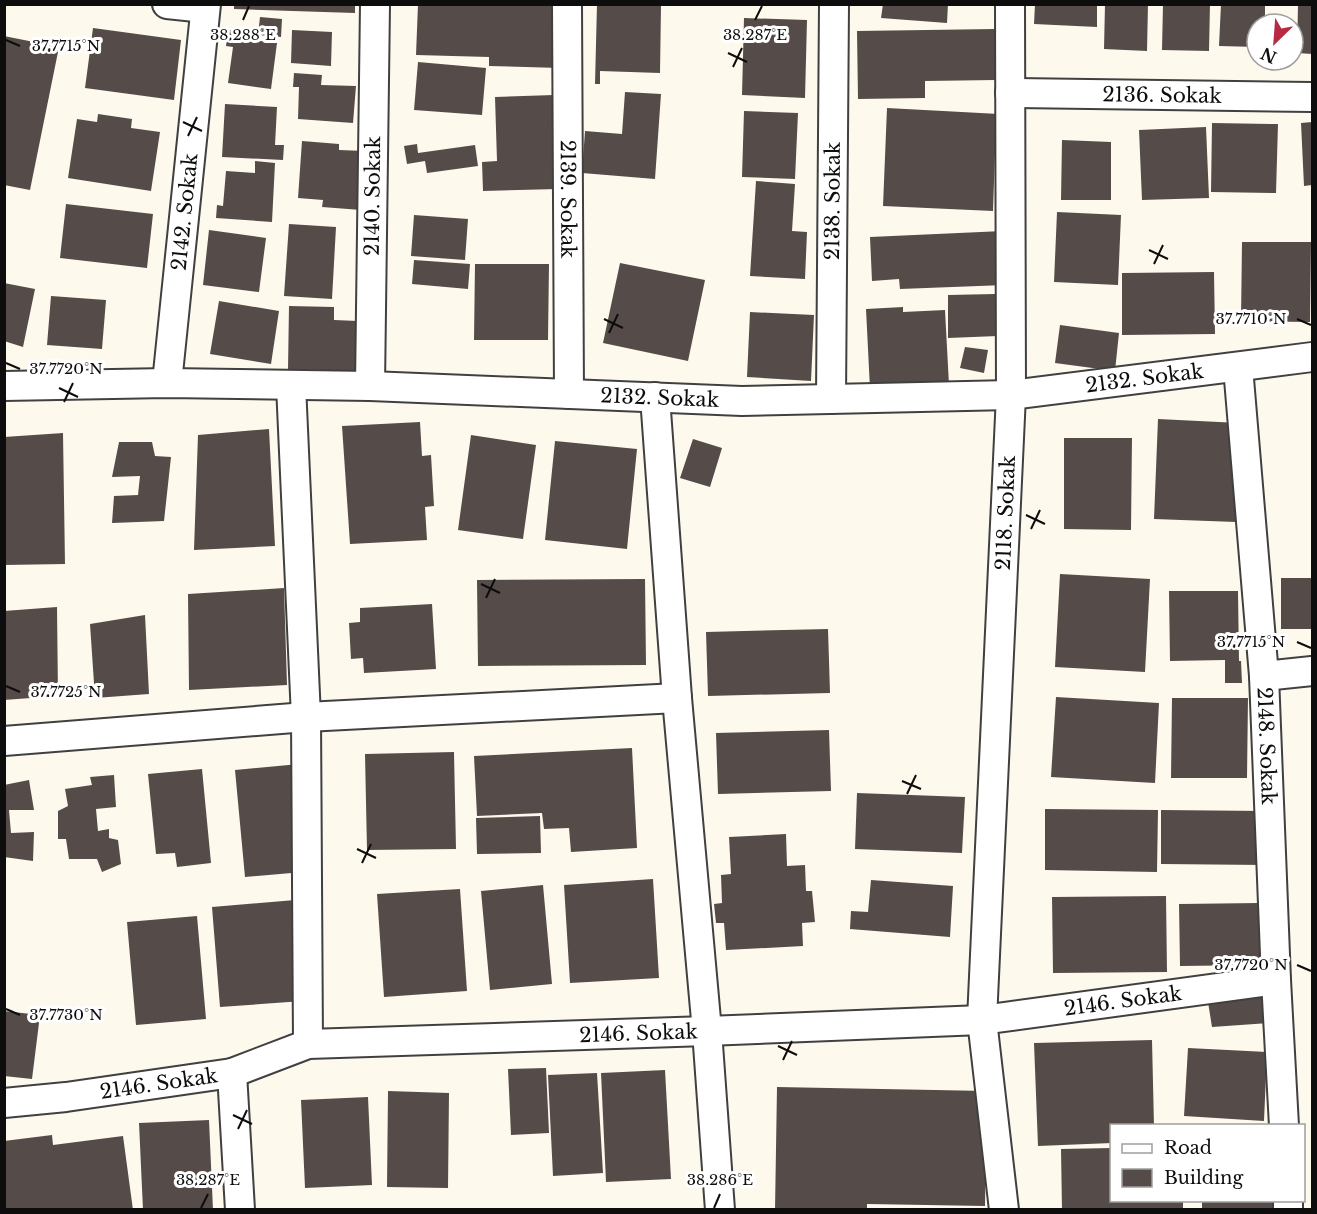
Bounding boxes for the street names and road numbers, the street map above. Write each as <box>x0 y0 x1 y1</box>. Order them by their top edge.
street label: 2136. Sokak <box>1102 82 1222 108</box>
street label: 2140. Sokak <box>360 135 385 256</box>
street label: 2139. Sokak <box>556 140 580 259</box>
street label: 2138. Sokak <box>820 141 845 260</box>
street label: 2142. Sokak <box>167 151 203 272</box>
street label: 2132. Sokak <box>1084 359 1206 397</box>
street label: 2132. Sokak <box>600 383 720 412</box>
street label: 2118. Sokak <box>991 454 1020 571</box>
street label: 2148. Sokak <box>1252 686 1281 806</box>
street label: 2146. Sokak <box>1063 981 1184 1021</box>
street label: 2146. Sokak <box>579 1019 699 1047</box>
street label: 2146. Sokak <box>98 1063 220 1104</box>

